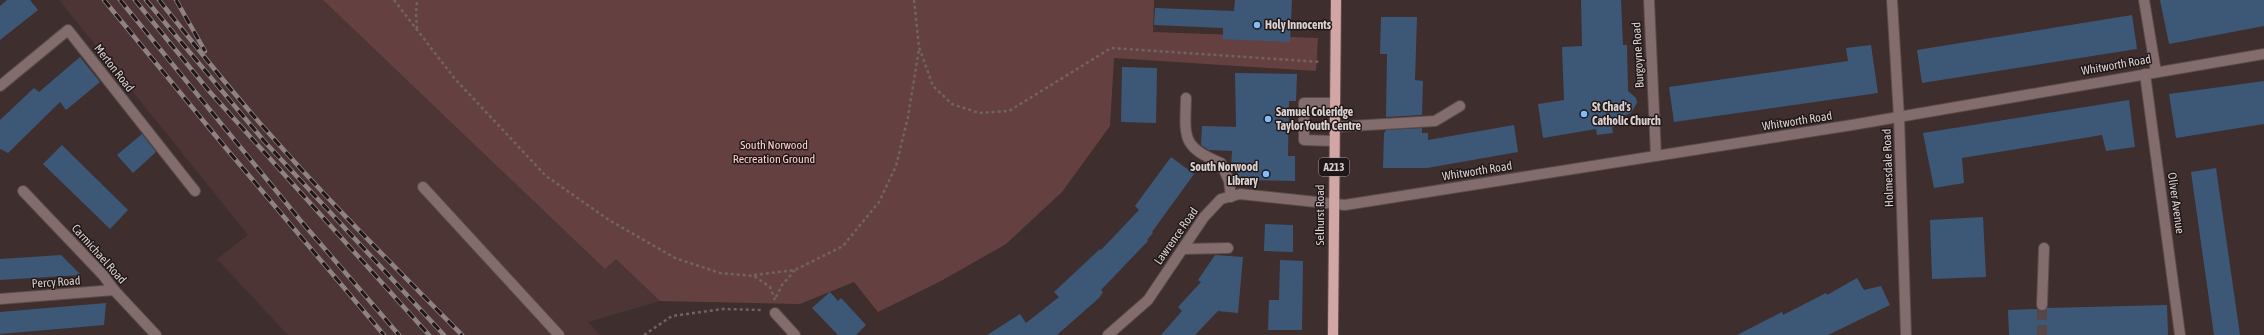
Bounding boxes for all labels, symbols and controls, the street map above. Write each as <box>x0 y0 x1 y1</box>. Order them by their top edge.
place label: Holy Innocents <box>1265 18 1332 32</box>
marker: Holy Innocents <box>1252 20 1262 30</box>
street label: Burgoyne Road <box>1629 22 1647 88</box>
street label: Merton Road <box>91 42 137 94</box>
street label: Whitworth Road <box>2080 52 2152 78</box>
place label: St Chad's Catholic Church <box>1592 100 1661 128</box>
place label: Samuel Coleridge Taylor Youth Centre <box>1276 105 1361 133</box>
marker: St Chad's Catholic Church <box>1579 109 1589 119</box>
street label: Whitworth Road <box>1761 109 1833 133</box>
marker: Samuel Coleridge Taylor Youth Centre <box>1263 114 1273 124</box>
street label: Holmesdale Road <box>1880 129 1896 207</box>
park label: South Norwood Recreation Ground <box>733 138 815 166</box>
road number: A213 <box>1319 158 1349 176</box>
street label: Whitworth Road <box>1441 159 1513 183</box>
place label: South Norwood Library <box>1190 160 1258 188</box>
marker: South Norwood Library <box>1261 169 1271 179</box>
street label: Oliver Avenue <box>2165 172 2187 234</box>
street label: Selhurst Road <box>1313 184 1327 246</box>
street label: Lawrence Road <box>1151 205 1201 267</box>
street label: Carmichael Road <box>69 221 129 287</box>
street label: Percy Road <box>31 273 81 291</box>

